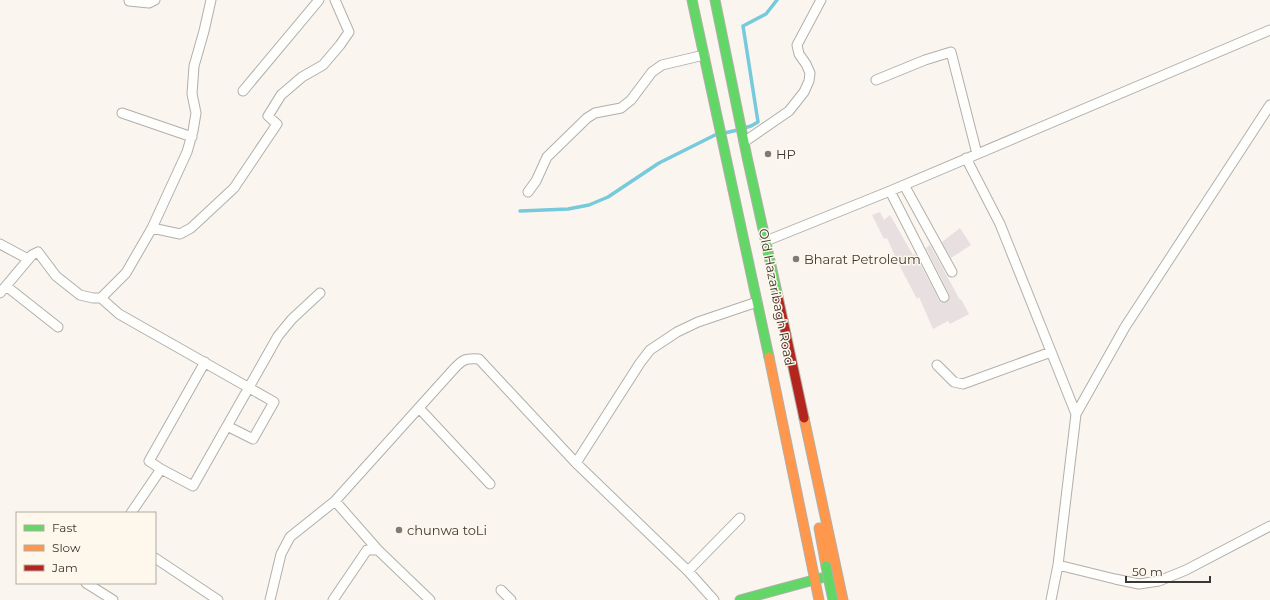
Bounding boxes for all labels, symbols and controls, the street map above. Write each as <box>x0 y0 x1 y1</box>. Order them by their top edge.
place label: HP <box>776 146 796 162</box>
marker: HP <box>763 149 773 159</box>
street label: Old Hazaribagh Road <box>756 227 798 367</box>
place label: Bharat Petroleum <box>804 251 921 267</box>
marker: Bharat Petroleum <box>791 254 801 264</box>
legend <box>16 512 156 584</box>
text: Fast <box>52 520 77 535</box>
place label: chunwa toLi <box>407 522 487 538</box>
marker: chunwa toLi <box>394 525 404 535</box>
text: Slow <box>52 540 81 555</box>
scale bar <box>1126 558 1210 584</box>
text: Jam <box>51 560 78 575</box>
text: 50 m <box>1132 564 1163 579</box>

